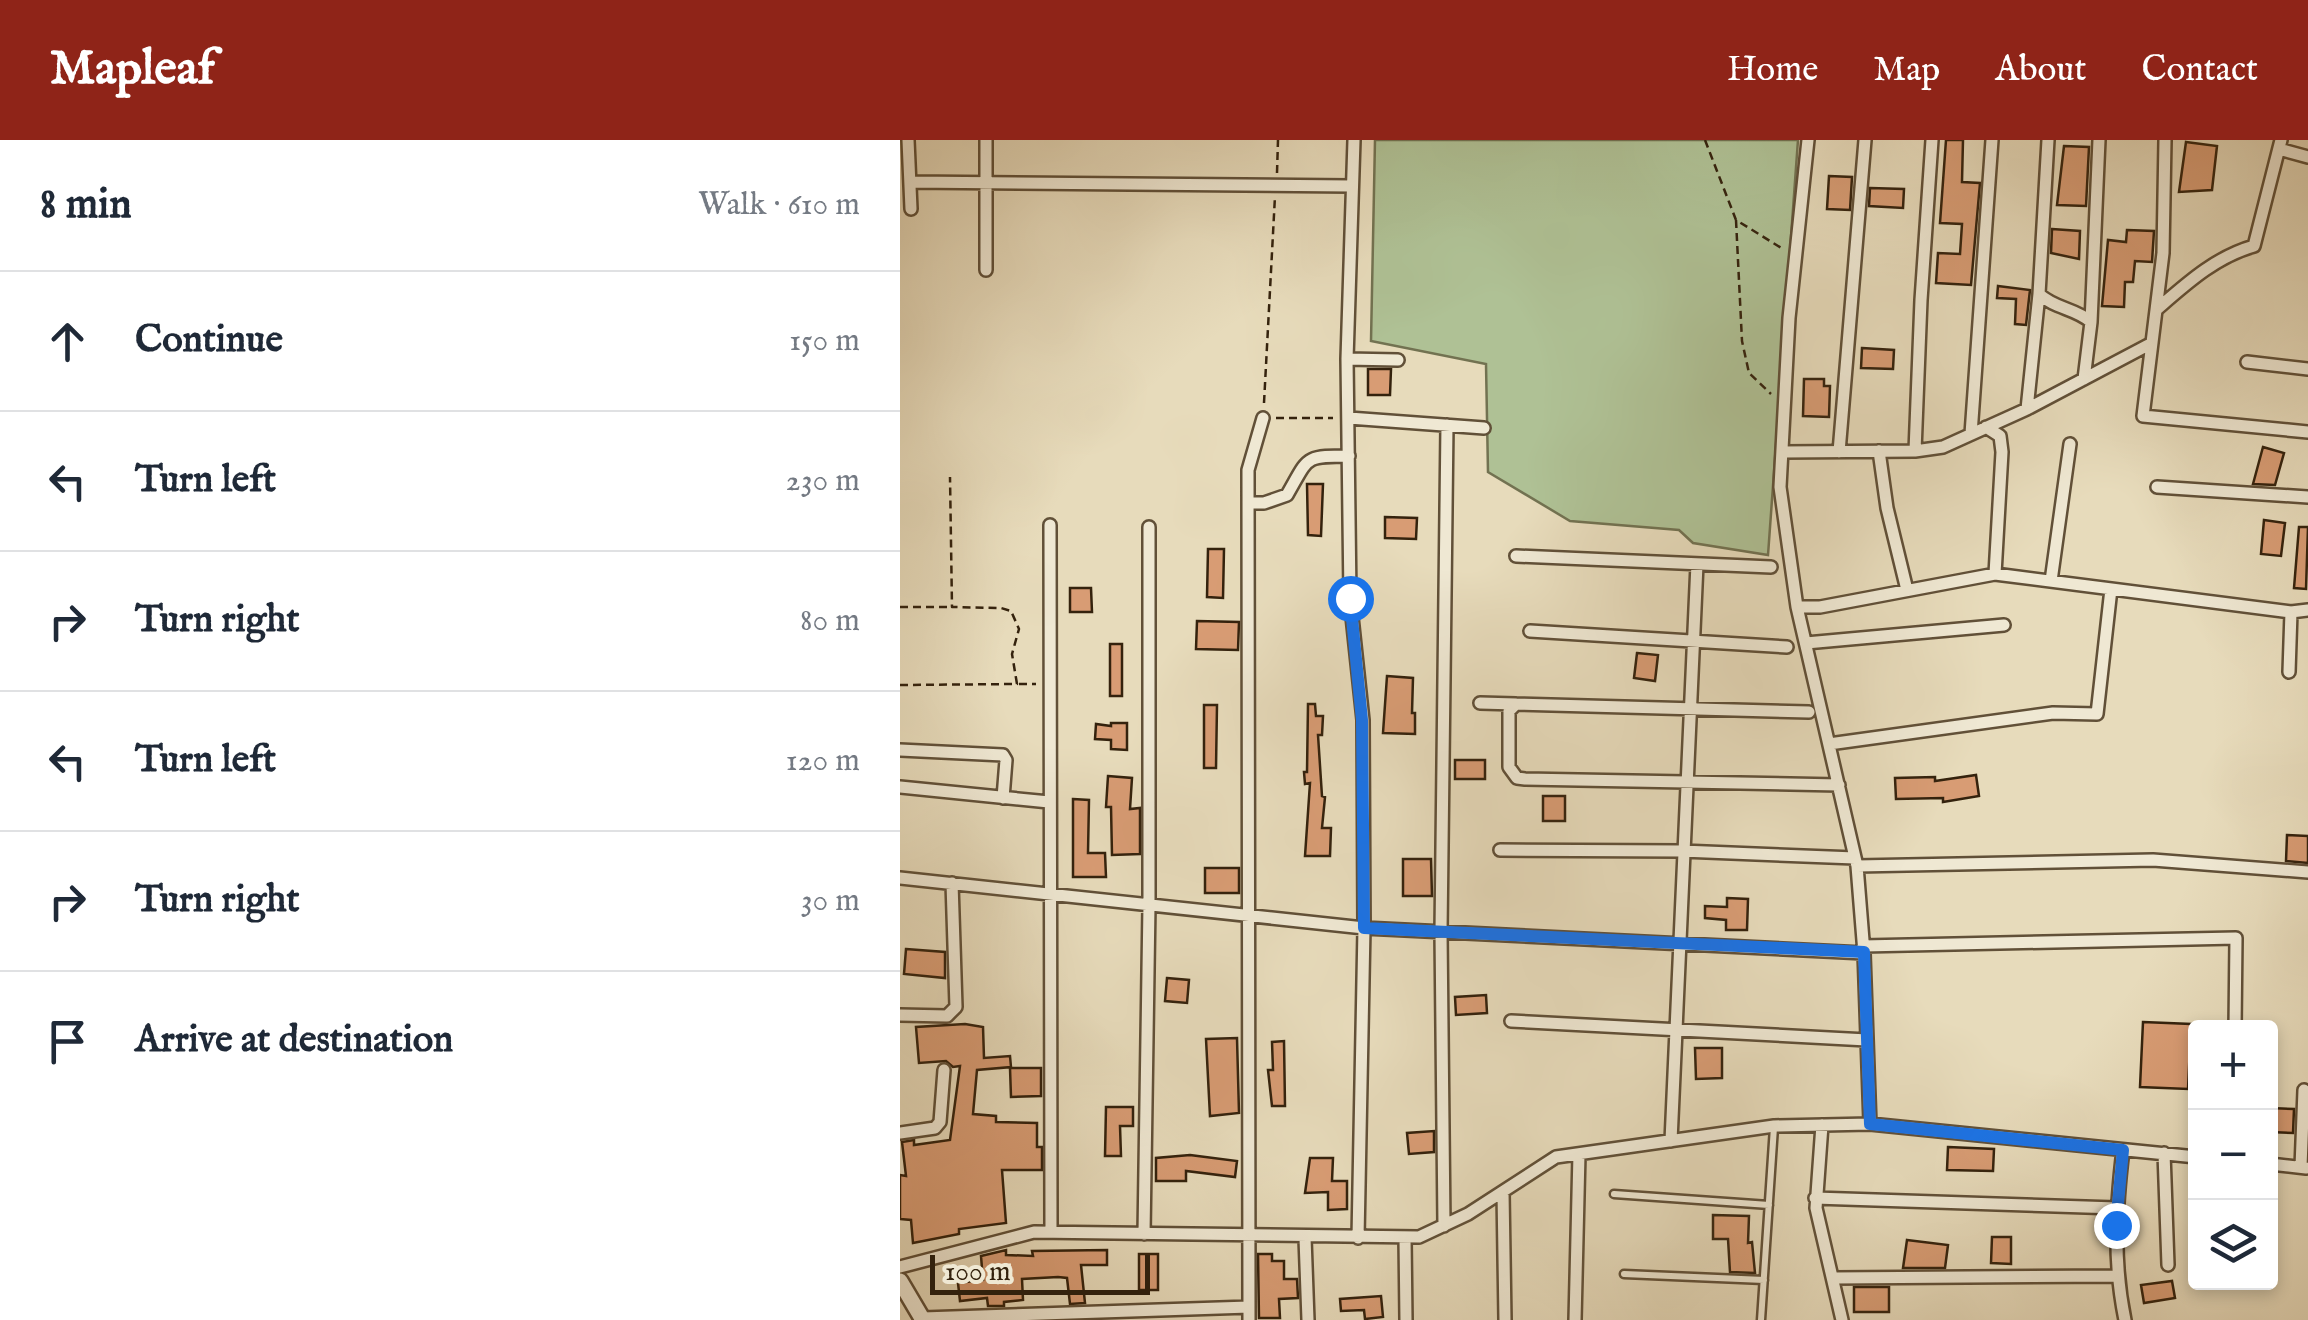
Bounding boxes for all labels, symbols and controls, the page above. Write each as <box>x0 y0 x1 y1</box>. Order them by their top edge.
text: Mapleaf <box>50 40 215 100</box>
text: Home <box>1727 48 1818 93</box>
text: Map <box>1873 48 1940 93</box>
text: About <box>1995 48 2087 93</box>
text: Contact <box>2142 48 2258 93</box>
text: 8 min <box>40 179 132 232</box>
text: Walk · 610 m <box>698 185 860 226</box>
icon: ahead <box>40 314 95 369</box>
text: Continue <box>135 317 283 365</box>
text: 150 m <box>789 321 860 362</box>
icon: left <box>40 454 95 509</box>
text: Turn left <box>135 457 276 505</box>
text: 230 m <box>786 461 860 502</box>
route start <box>1328 576 1374 622</box>
icon: right <box>40 594 95 649</box>
text: Turn right <box>135 597 299 645</box>
text: 80 m <box>800 601 860 642</box>
icon: left <box>40 734 95 789</box>
text: Turn left <box>135 737 276 785</box>
text: 120 m <box>786 741 860 782</box>
icon: right <box>40 874 95 929</box>
text: Turn right <box>135 877 299 925</box>
text: 30 m <box>801 881 860 922</box>
icon: arrive <box>40 1014 95 1069</box>
text: Arrive at destination <box>135 1017 453 1065</box>
map controls <box>2188 1020 2278 1290</box>
button: + <box>2188 1020 2278 1110</box>
button: − <box>2188 1110 2278 1200</box>
button: layers <box>2188 1200 2278 1290</box>
route end <box>2094 1203 2140 1249</box>
scale bar <box>930 1250 1150 1294</box>
text: 100 m <box>945 1255 1011 1290</box>

